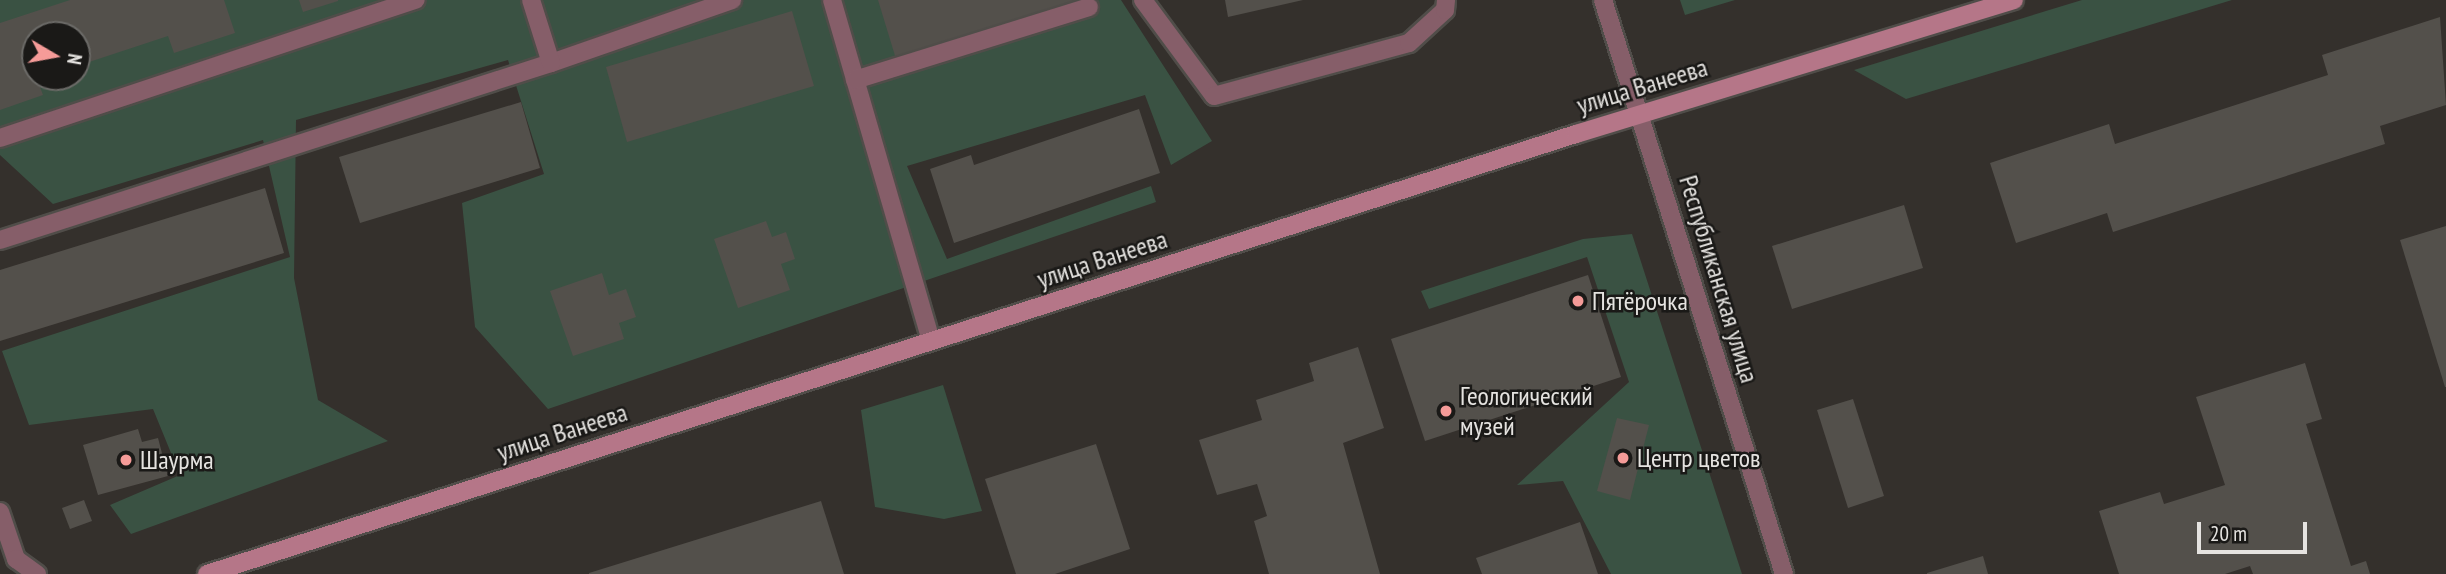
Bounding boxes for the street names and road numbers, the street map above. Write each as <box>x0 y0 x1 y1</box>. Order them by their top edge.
street label: улица Ванеева <box>1573 51 1711 121</box>
street label: Республиканская улица <box>1673 171 1765 387</box>
street label: улица Ванеева <box>1033 223 1171 295</box>
street label: улица Ванеева <box>493 396 631 468</box>

